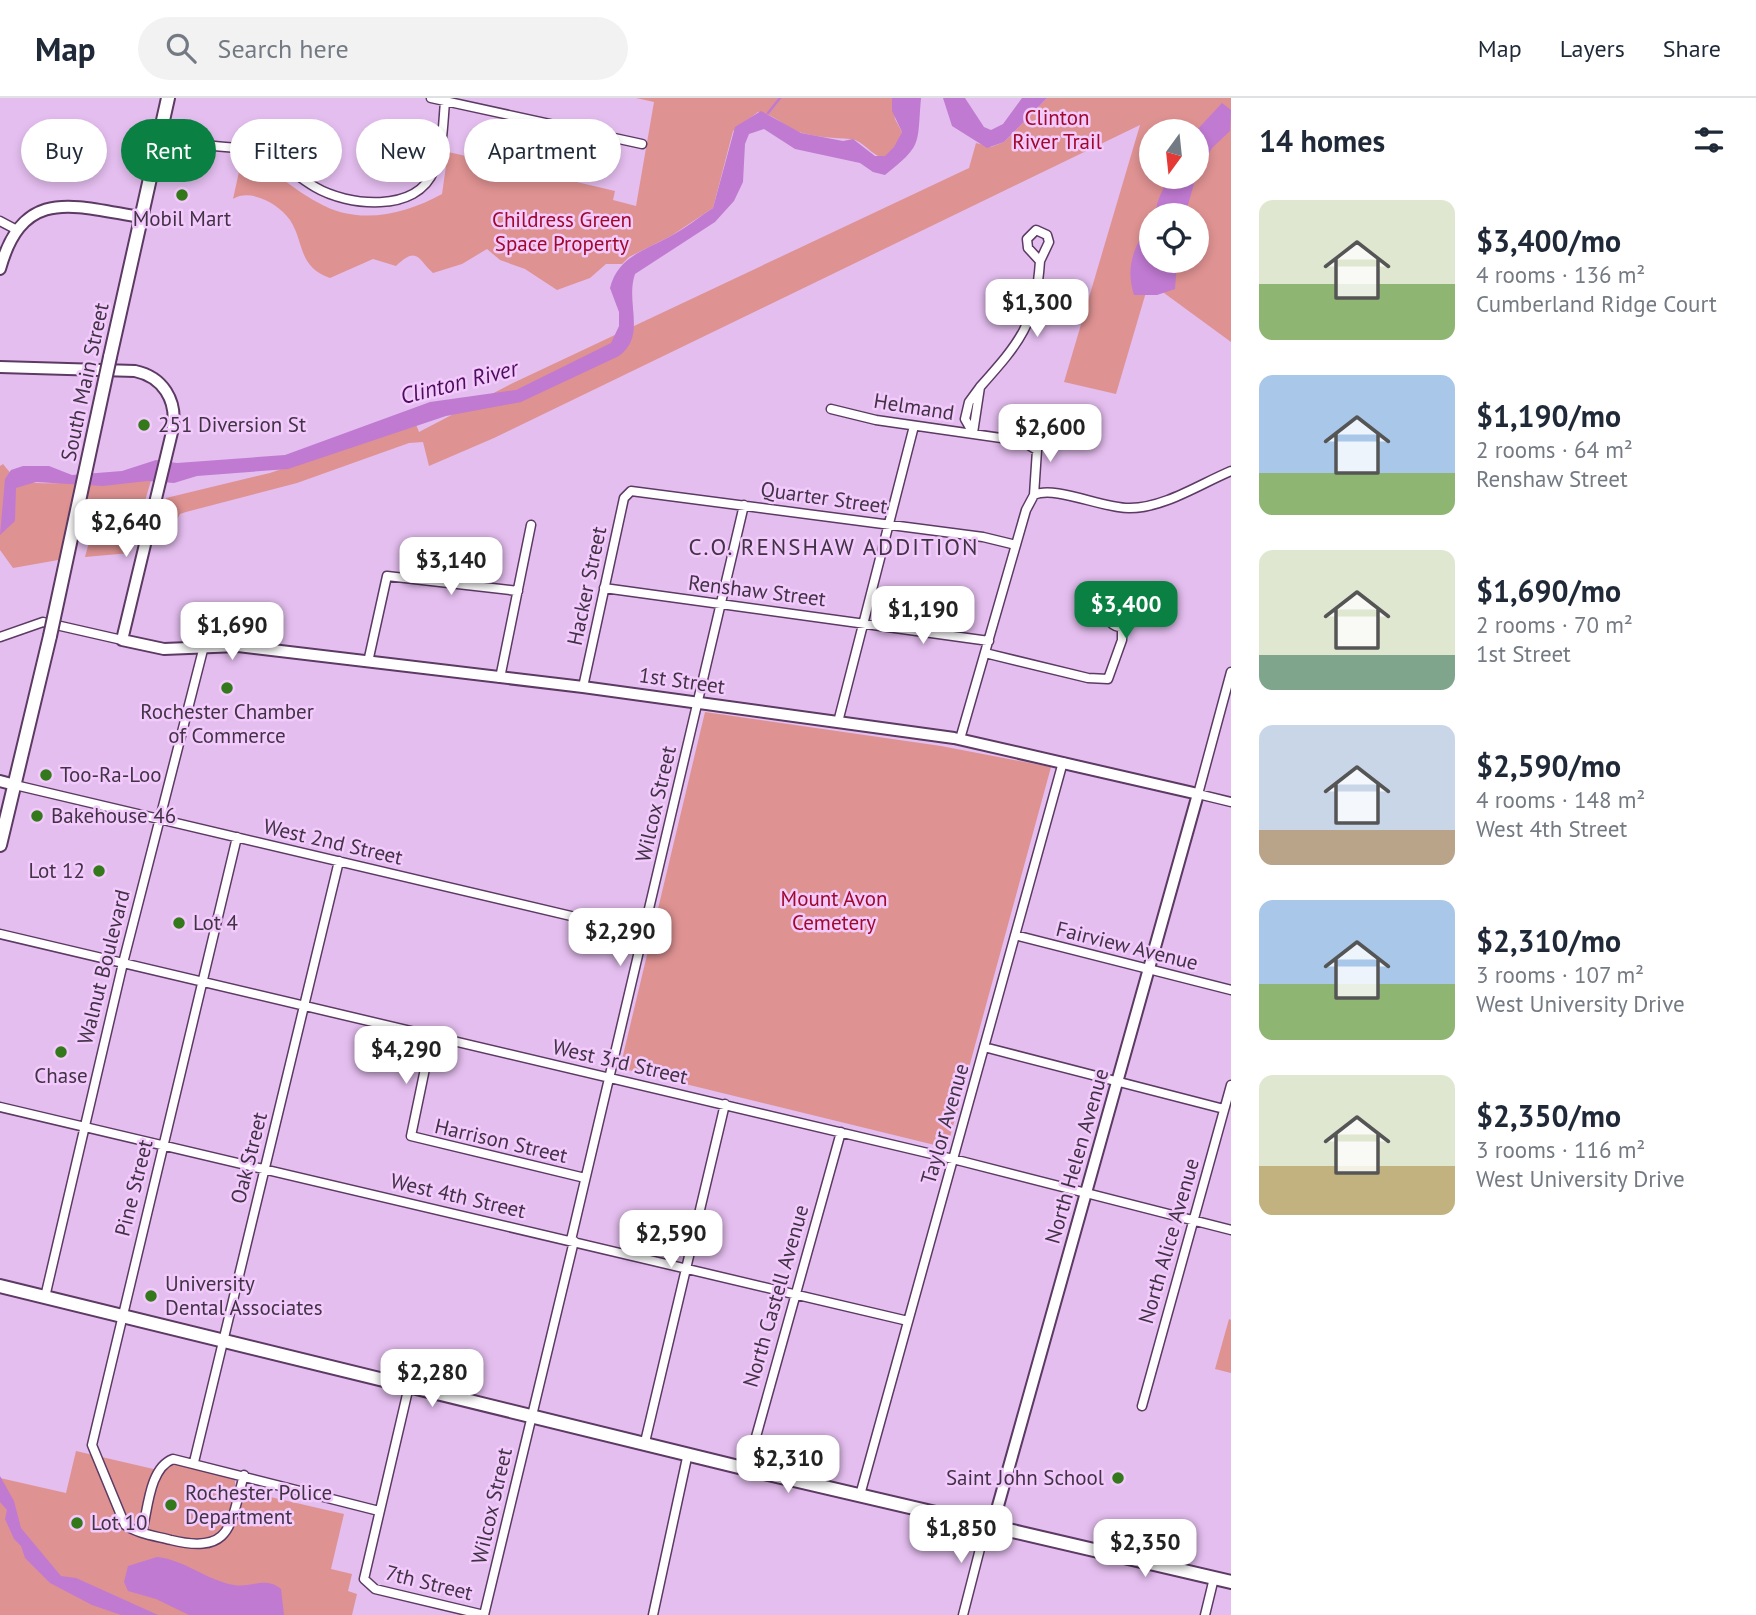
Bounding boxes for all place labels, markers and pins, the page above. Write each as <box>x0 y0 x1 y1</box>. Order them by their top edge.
marker: Mobil Mart <box>174 187 190 203</box>
place label: Mobil Mart <box>133 205 231 232</box>
pin: $1,300 <box>980 280 1094 339</box>
pin: $2,600 <box>993 404 1107 464</box>
place label: 251 Diversion St <box>158 411 306 438</box>
marker: 251 Diversion St <box>136 417 152 433</box>
pin: $2,640 <box>69 500 183 559</box>
pin: $3,140 <box>394 538 508 597</box>
pin: $3,400 <box>1069 582 1183 641</box>
pin: $1,190 <box>866 587 980 646</box>
pin: $1,690 <box>175 602 289 662</box>
marker: Rochester Chamber of Commerce <box>219 680 235 696</box>
place label: Rochester Chamber of Commerce <box>140 698 314 749</box>
place label: Too-Ra-Loo <box>60 761 161 788</box>
marker: Too-Ra-Loo <box>38 767 54 783</box>
place label: Bakehouse 46 <box>51 802 176 829</box>
marker: Bakehouse 46 <box>29 808 45 824</box>
place label: Lot 12 <box>29 857 85 884</box>
marker: Lot 12 <box>91 863 107 879</box>
pin: $2,290 <box>563 908 677 968</box>
place label: Lot 4 <box>193 909 238 936</box>
marker: Lot 4 <box>171 915 187 931</box>
pin: $4,290 <box>349 1026 463 1086</box>
marker: Chase <box>53 1044 69 1060</box>
place label: Chase <box>34 1062 88 1089</box>
pin: $2,590 <box>614 1210 728 1270</box>
place label: University Dental Associates <box>165 1270 323 1321</box>
marker: University Dental Associates <box>143 1288 159 1304</box>
pin: $2,280 <box>375 1350 489 1409</box>
pin: $2,310 <box>731 1436 845 1495</box>
place label: Saint John School <box>946 1464 1104 1491</box>
marker: Saint John School <box>1110 1470 1126 1486</box>
place label: Rochester Police Department <box>185 1479 332 1530</box>
marker: Rochester Police Department <box>163 1497 179 1513</box>
pin: $1,850 <box>904 1506 1018 1565</box>
place label: Lot 10 <box>91 1509 148 1536</box>
marker: Lot 10 <box>69 1515 85 1531</box>
pin: $2,350 <box>1088 1520 1202 1579</box>

